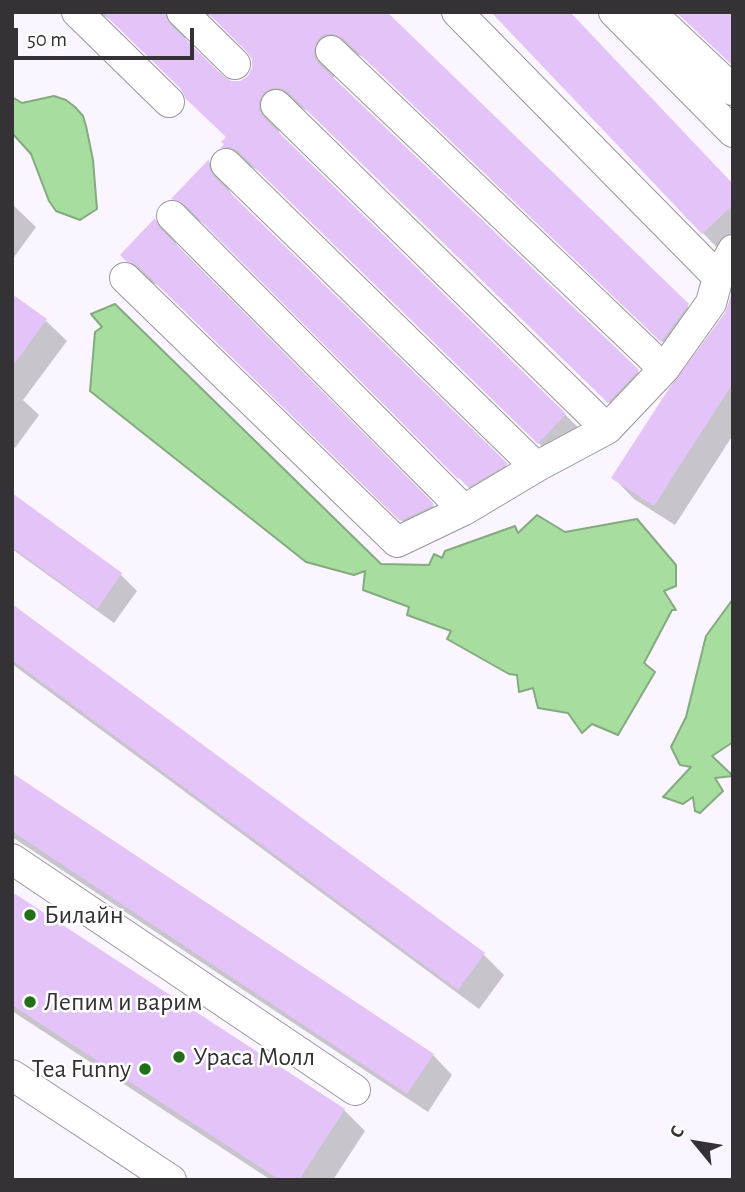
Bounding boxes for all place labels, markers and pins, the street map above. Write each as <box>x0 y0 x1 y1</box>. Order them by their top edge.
place label: Билайн <box>44 899 124 931</box>
marker: Билайн <box>22 907 38 923</box>
place label: Лепим и варим <box>44 986 203 1018</box>
marker: Лепим и варим <box>22 994 38 1010</box>
place label: Ураса Молл <box>193 1041 315 1073</box>
marker: Ураса Молл <box>171 1049 187 1065</box>
place label: Tea Funny <box>31 1053 131 1085</box>
marker: Tea Funny <box>137 1061 153 1077</box>

